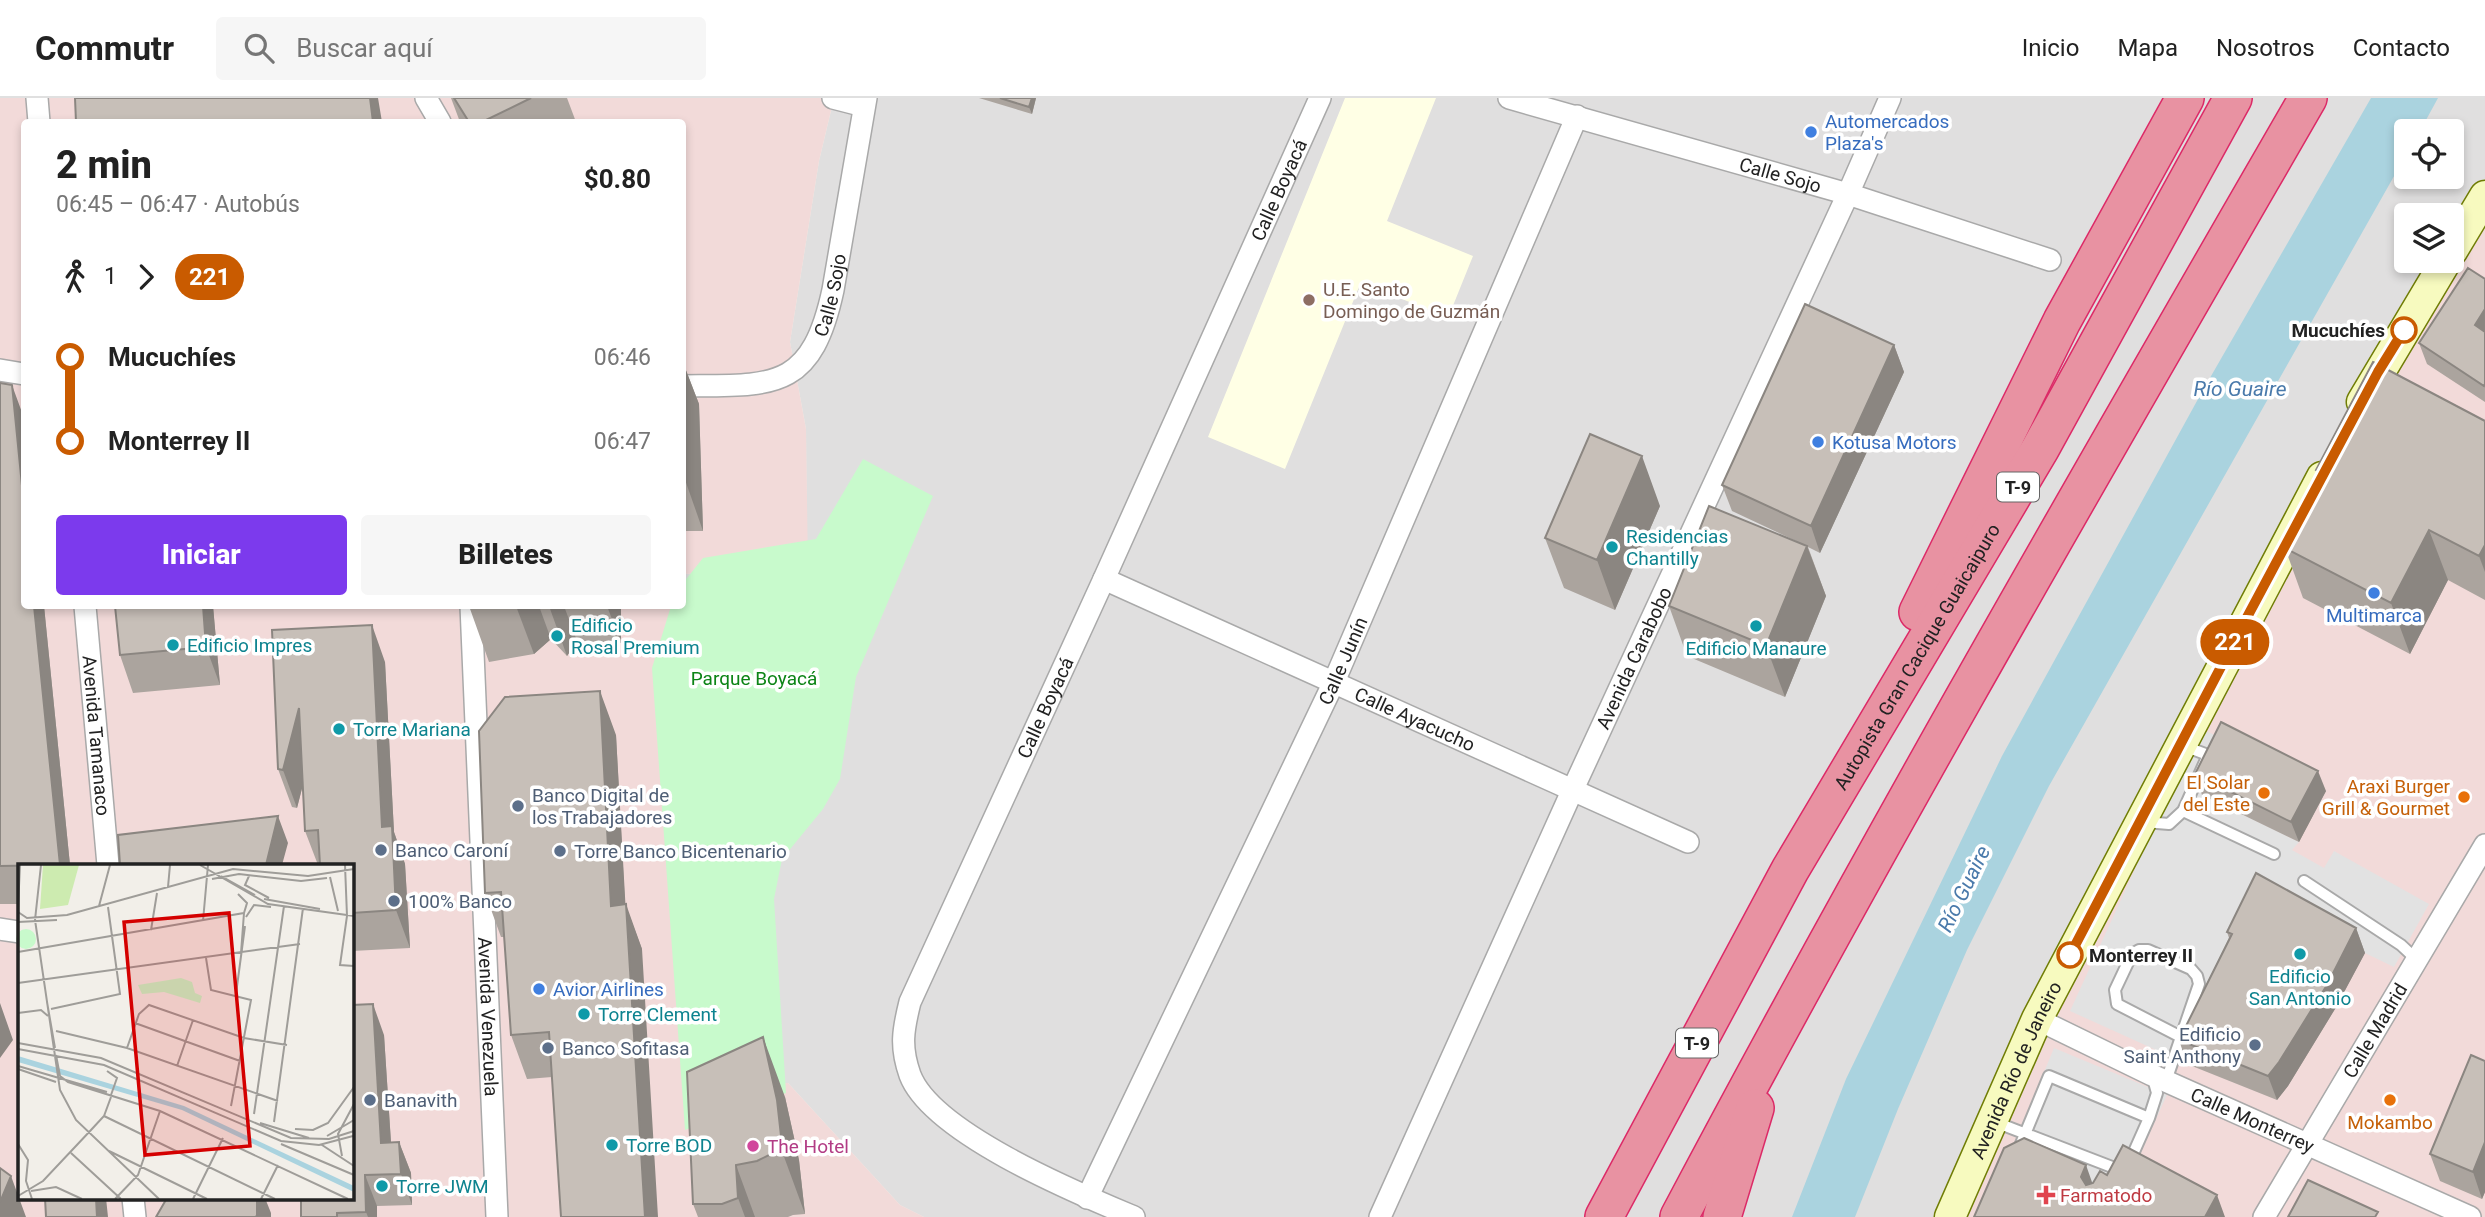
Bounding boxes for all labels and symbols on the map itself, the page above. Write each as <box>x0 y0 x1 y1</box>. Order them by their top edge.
place label: Automercados Plaza's <box>1825 110 1949 155</box>
marker: Automercados Plaza's <box>1803 124 1819 140</box>
street label: Calle Boyacá <box>1246 136 1311 244</box>
street label: Calle Sojo <box>1737 152 1824 197</box>
street label: Calle Sojo <box>809 252 851 340</box>
place label: U.E. Santo Domingo de Guzmán <box>1323 278 1500 323</box>
marker: U.E. Santo Domingo de Guzmán <box>1301 292 1317 308</box>
marker: Mucuchíes <box>2391 317 2417 343</box>
place label: Mucuchíes <box>2291 319 2385 342</box>
water label: Río Guaire <box>2193 377 2287 401</box>
place label: Kotusa Motors <box>1832 431 1957 454</box>
marker: Kotusa Motors <box>1810 434 1826 450</box>
road number: T-9 <box>1997 472 2039 502</box>
street label: Autopista Gran Cacique Guaicaipuro <box>1829 519 2005 794</box>
place label: Residencias Chantilly <box>1626 525 1728 570</box>
marker: Residencias Chantilly <box>1604 539 1620 555</box>
street label: Avenida Carabobo <box>1591 583 1676 733</box>
marker: Multimarca <box>2366 585 2382 601</box>
place label: Multimarca <box>2326 604 2422 627</box>
street label: Calle Junín <box>1313 613 1372 708</box>
place label: Edificio Rosal Premium <box>571 614 700 659</box>
marker: Edificio Manaure <box>1748 618 1764 634</box>
line badge: 221 <box>2195 619 2275 665</box>
marker: Edificio Rosal Premium <box>549 628 565 644</box>
place label: Edificio Impres <box>187 634 312 657</box>
marker: Edificio Impres <box>165 637 181 653</box>
place label: Edificio Manaure <box>1685 637 1827 660</box>
street label: Calle Boyacá <box>1012 653 1078 762</box>
street label: Avenida Tamanaco <box>78 654 115 817</box>
park label: Parque Boyacá <box>691 667 817 690</box>
street label: Calle Ayacucho <box>1351 682 1479 756</box>
place label: Torre Mariana <box>353 718 471 741</box>
marker: Torre Mariana <box>331 721 347 737</box>
place label: El Solar del Este <box>2183 771 2251 816</box>
place label: Araxi Burger Grill & Gourmet <box>2322 775 2451 820</box>
place label: Banco Digital de los Trabajadores <box>532 784 672 829</box>
marker: El Solar del Este <box>2256 785 2272 801</box>
marker: Araxi Burger Grill & Gourmet <box>2456 789 2472 805</box>
marker: Banco Digital de los Trabajadores <box>510 798 526 814</box>
place label: Banco Caroní <box>395 839 509 862</box>
place label: Torre Banco Bicentenario <box>574 840 787 863</box>
marker: Banco Caroní <box>373 842 389 858</box>
water label: Río Guaire <box>1933 842 1995 936</box>
marker: Torre Banco Bicentenario <box>552 843 568 859</box>
inset map <box>18 864 354 1200</box>
place label: 100% Banco <box>408 890 512 913</box>
marker: 100% Banco <box>386 893 402 909</box>
street label: Avenida Venezuela <box>474 937 503 1097</box>
marker: Monterrey II <box>2057 942 2083 968</box>
place label: Monterrey II <box>2089 944 2193 967</box>
marker: Edificio San Antonio <box>2292 946 2308 962</box>
place label: Edificio San Antonio <box>2249 965 2351 1010</box>
street label: Avenida Río de Janeiro <box>1965 977 2066 1162</box>
place label: Avior Airlines <box>553 978 664 1001</box>
street label: Calle Madrid <box>2338 979 2412 1082</box>
marker: Avior Airlines <box>531 981 547 997</box>
place label: Torre Clement <box>598 1003 717 1026</box>
marker: Torre Clement <box>576 1006 592 1022</box>
place label: Edificio Saint Anthony <box>2123 1023 2241 1068</box>
road number: T-9 <box>1676 1028 1718 1058</box>
place label: Banco Sofitasa <box>562 1037 690 1060</box>
marker: Edificio Saint Anthony <box>2247 1037 2263 1053</box>
marker: Banco Sofitasa <box>540 1040 556 1056</box>
street label: Calle Monterrey <box>2187 1082 2318 1157</box>
place label: Banavith <box>384 1089 457 1112</box>
marker: Banavith <box>362 1092 378 1108</box>
marker: Mokambo <box>2382 1092 2398 1108</box>
place label: Mokambo <box>2347 1111 2433 1134</box>
place label: Torre BOD <box>626 1134 712 1157</box>
place label: The Hotel <box>767 1135 849 1158</box>
marker: Torre BOD <box>604 1137 620 1153</box>
marker: The Hotel <box>745 1138 761 1154</box>
place label: Torre JWM <box>396 1175 489 1198</box>
marker: Torre JWM <box>374 1178 390 1194</box>
place label: Farmatodo <box>2060 1184 2152 1207</box>
marker: Farmatodo <box>2038 1187 2054 1203</box>

